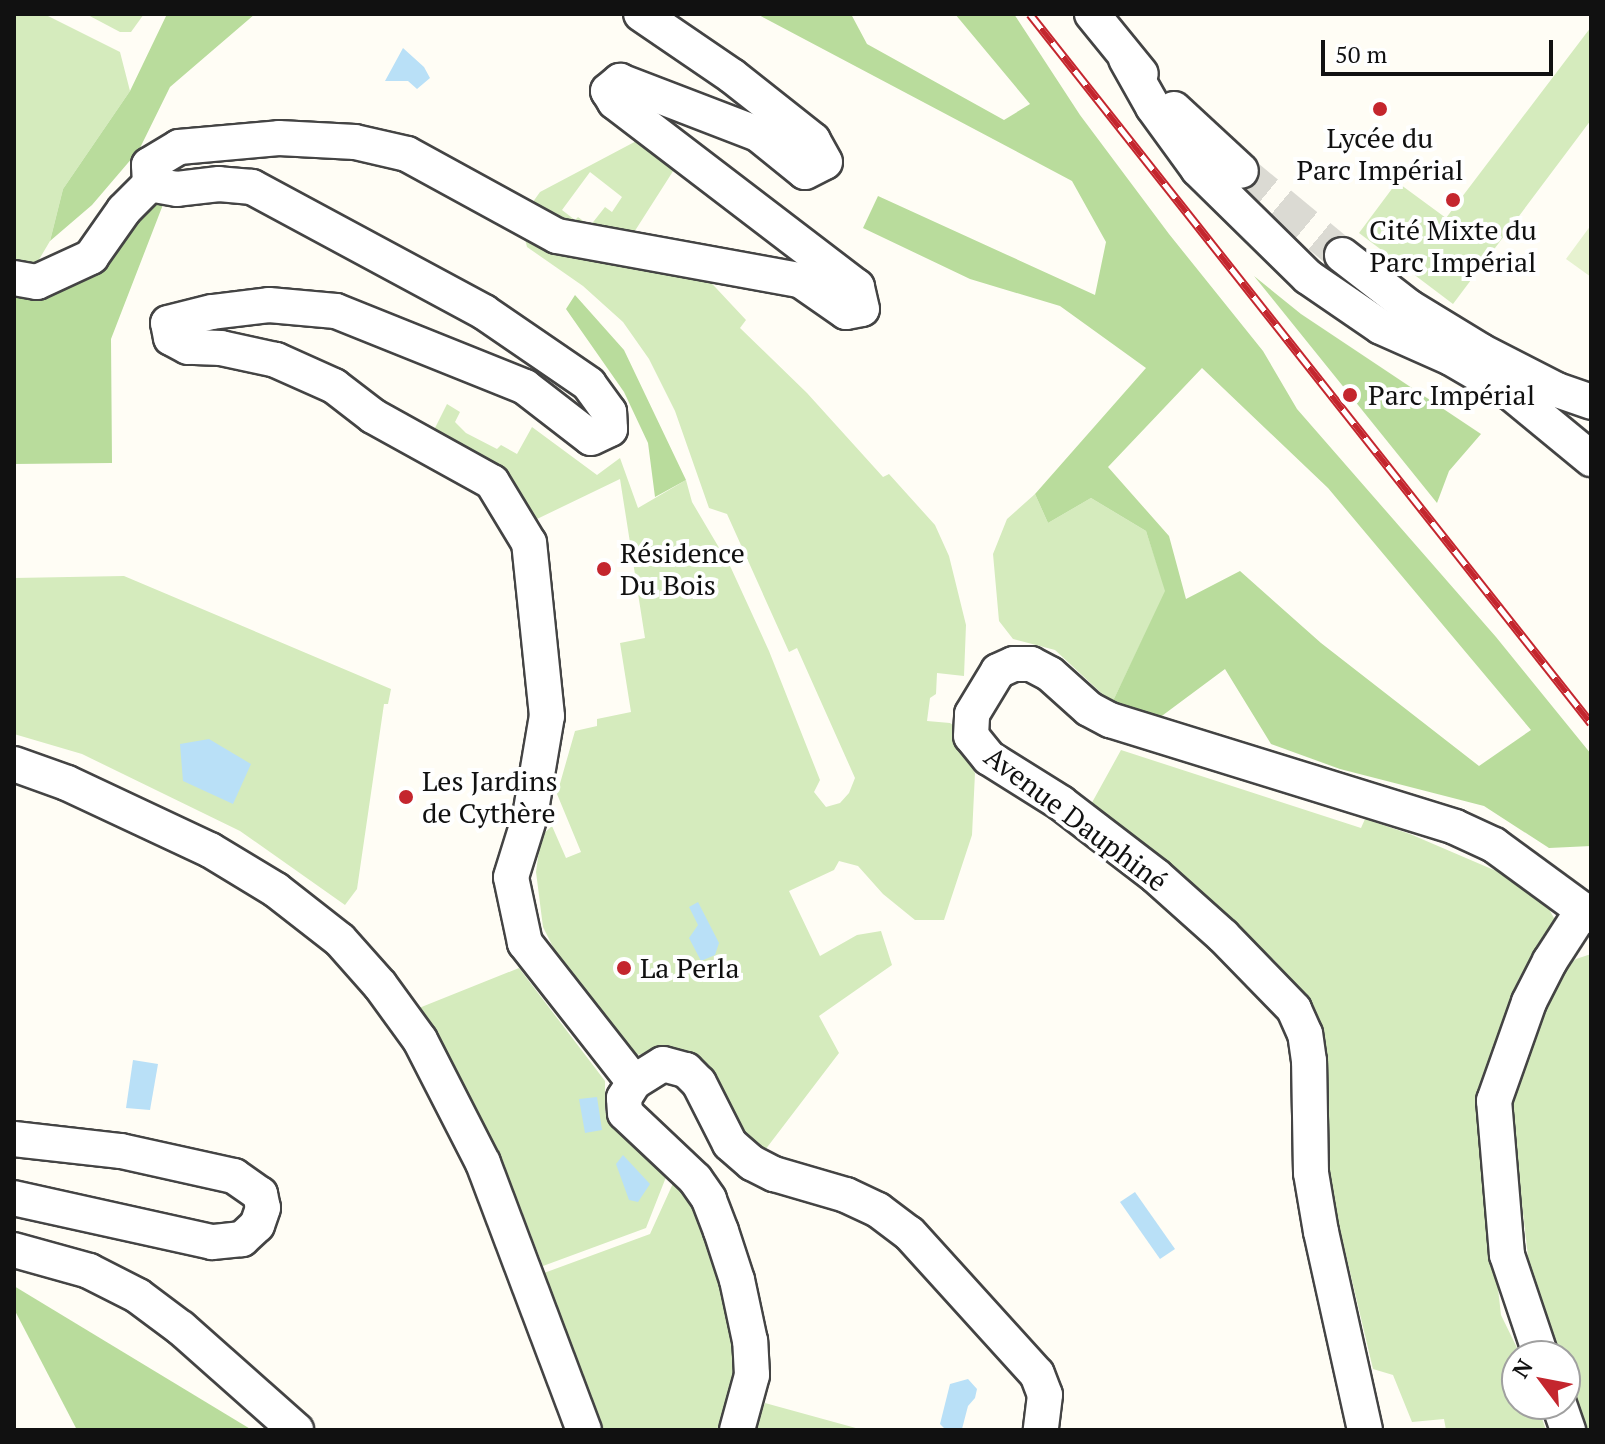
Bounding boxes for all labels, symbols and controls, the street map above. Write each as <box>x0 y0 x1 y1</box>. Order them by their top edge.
scale bar <box>1325 24 1557 74</box>
text: 50 m <box>1335 38 1387 70</box>
marker: Lycée du Parc Impérial <box>1371 100 1389 118</box>
place label: Lycée du Parc Impérial <box>1296 121 1464 187</box>
marker: Cité Mixte du Parc Impérial <box>1444 191 1462 209</box>
place label: Cité Mixte du Parc Impérial <box>1369 213 1537 279</box>
place label: Parc Impérial <box>1368 378 1535 412</box>
marker: Parc Impérial <box>1339 384 1361 406</box>
place label: Résidence Du Bois <box>620 536 745 602</box>
marker: Résidence Du Bois <box>595 560 613 578</box>
street label: Avenue Dauphiné <box>978 739 1174 899</box>
place label: Les Jardins de Cythère <box>422 764 558 830</box>
marker: Les Jardins de Cythère <box>397 788 415 806</box>
place label: La Perla <box>640 951 740 985</box>
marker: La Perla <box>615 959 633 977</box>
north arrow <box>1501 1340 1581 1420</box>
text: N <box>1505 1353 1539 1383</box>

